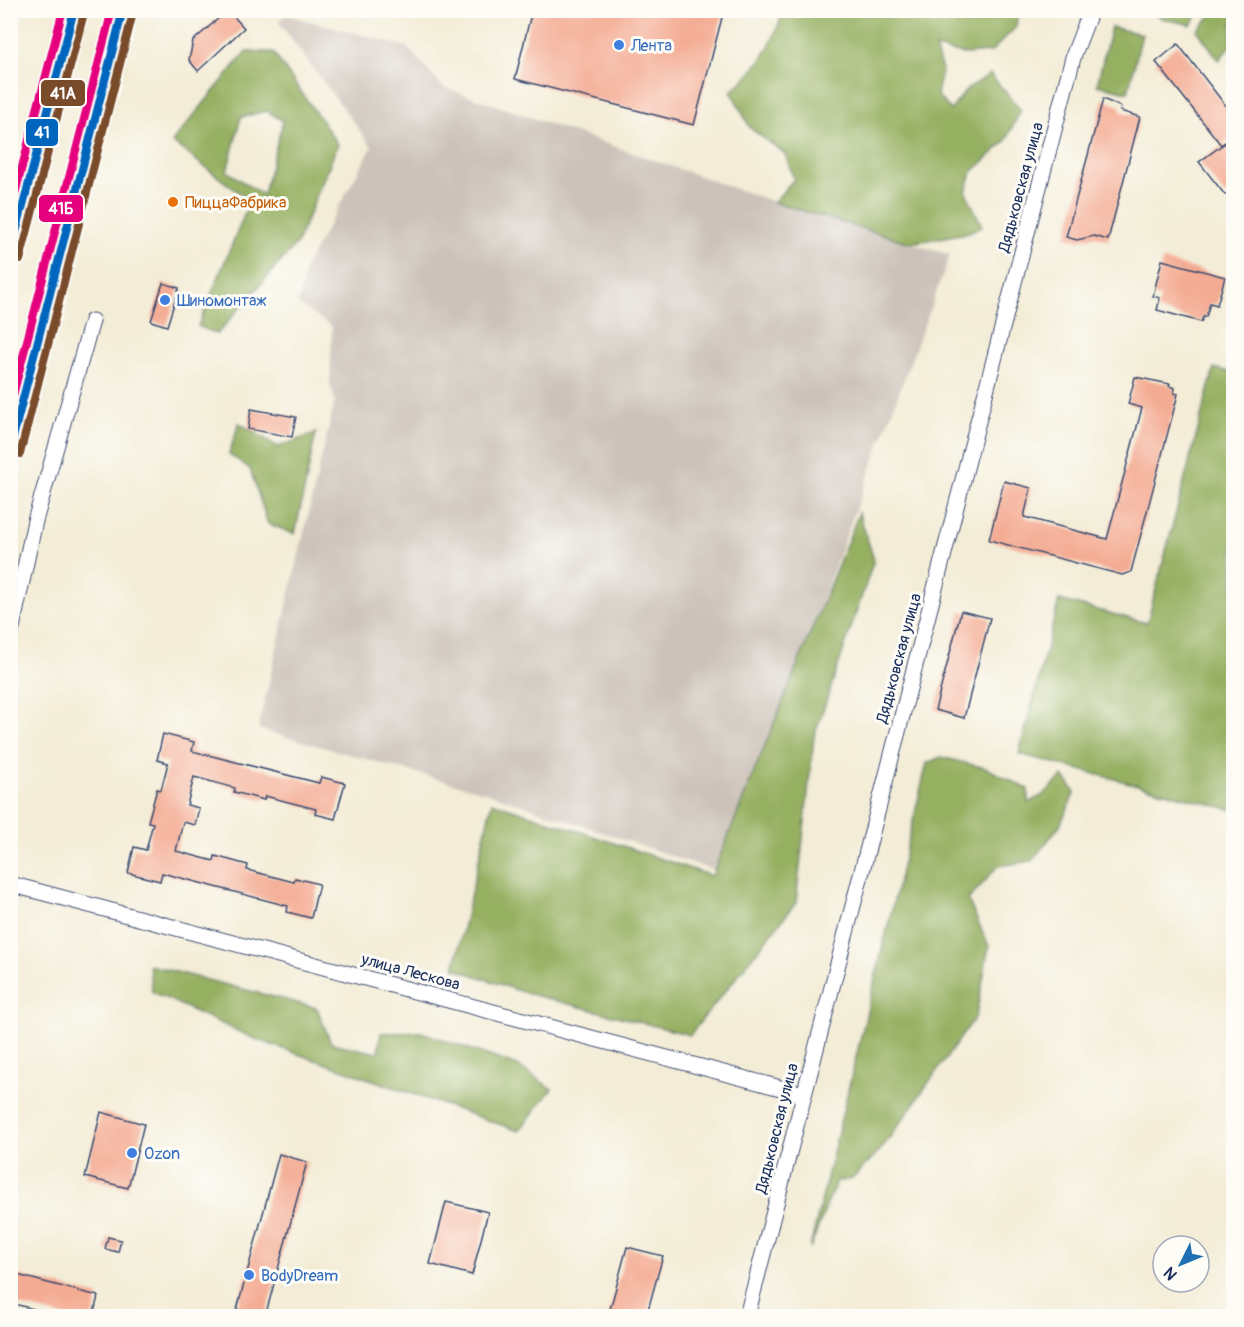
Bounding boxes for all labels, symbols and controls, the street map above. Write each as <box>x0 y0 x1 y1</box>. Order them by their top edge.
place label: Лента <box>630 36 672 56</box>
marker: Лента <box>612 38 626 52</box>
line badge: 41А <box>40 79 86 107</box>
text: 41А <box>50 84 77 104</box>
line badge: 41 <box>25 118 59 147</box>
street label: Дядьковская улица <box>994 120 1048 255</box>
text: 41 <box>34 123 50 143</box>
place label: ПиццаФабрика <box>185 193 286 213</box>
line badge: 41Б <box>38 194 84 223</box>
marker: ПиццаФабрика <box>166 195 180 209</box>
text: 41Б <box>48 199 74 219</box>
place label: Шиномонтаж <box>177 291 267 311</box>
marker: Шиномонтаж <box>158 293 172 307</box>
street label: Дядьковская улица <box>872 591 926 726</box>
street label: улица Лескова <box>358 949 462 995</box>
street label: Дядьковская улица <box>751 1061 803 1196</box>
place label: Ozon <box>144 1144 180 1164</box>
marker: Ozon <box>125 1146 139 1160</box>
north arrow <box>1151 1234 1211 1294</box>
text: N <box>1160 1263 1182 1284</box>
place label: BodyDream <box>261 1266 338 1286</box>
marker: BodyDream <box>242 1268 256 1282</box>

